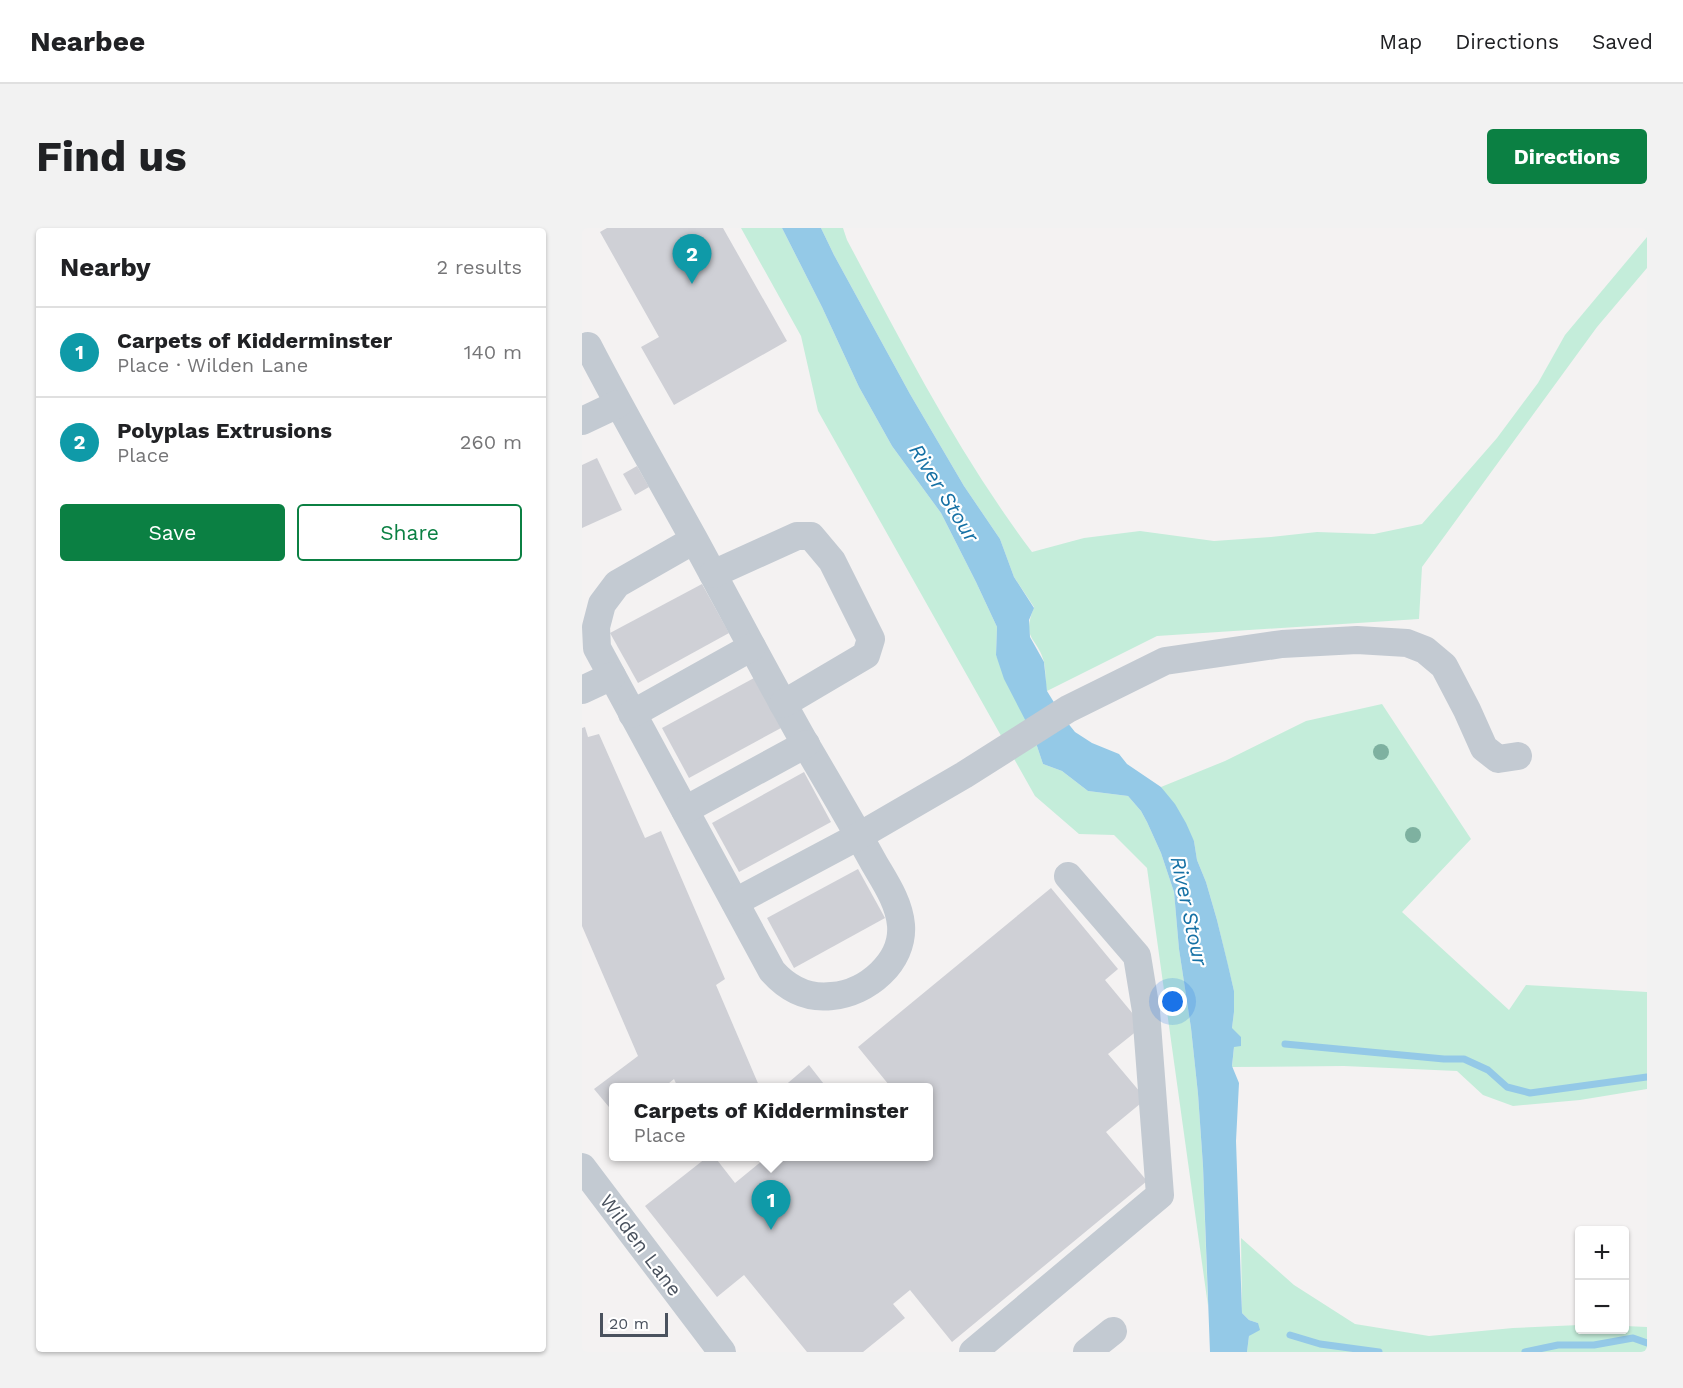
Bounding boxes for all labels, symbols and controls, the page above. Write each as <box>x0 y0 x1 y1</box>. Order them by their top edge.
text: Nearbee <box>30 25 145 58</box>
text: Map <box>1379 29 1422 54</box>
text: Directions <box>1455 29 1559 54</box>
text: Saved <box>1592 29 1653 54</box>
button: Directions <box>1487 129 1647 184</box>
text: Find us <box>36 132 187 181</box>
pin: 2 <box>672 235 712 284</box>
text: Nearby <box>60 252 151 282</box>
text: 2 results <box>437 255 522 279</box>
text: Carpets of Kidderminster <box>117 328 392 353</box>
text: 1 <box>75 340 84 364</box>
text: 140 m <box>464 340 522 364</box>
text: Place · Wilden Lane <box>117 353 308 377</box>
text: Polyplas Extrusions <box>117 418 332 443</box>
text: 2 <box>74 430 85 454</box>
text: 260 m <box>460 430 522 454</box>
water label: River Stour <box>904 439 985 547</box>
text: Place <box>117 443 169 467</box>
button: Save <box>60 504 285 561</box>
button: Share <box>297 504 522 561</box>
water label: River Stour <box>1166 854 1213 969</box>
your location <box>1158 987 1187 1016</box>
popup <box>609 1083 933 1161</box>
text: Carpets of Kidderminster <box>633 1098 909 1123</box>
text: Place <box>633 1123 686 1147</box>
pin: 1 <box>752 1180 790 1230</box>
street label: Wilden Lane <box>595 1189 687 1301</box>
map controls <box>1575 1226 1629 1334</box>
button: + <box>1575 1226 1629 1280</box>
button: − <box>1575 1280 1629 1334</box>
scale bar <box>600 1310 668 1338</box>
text: 20 m <box>609 1314 649 1333</box>

